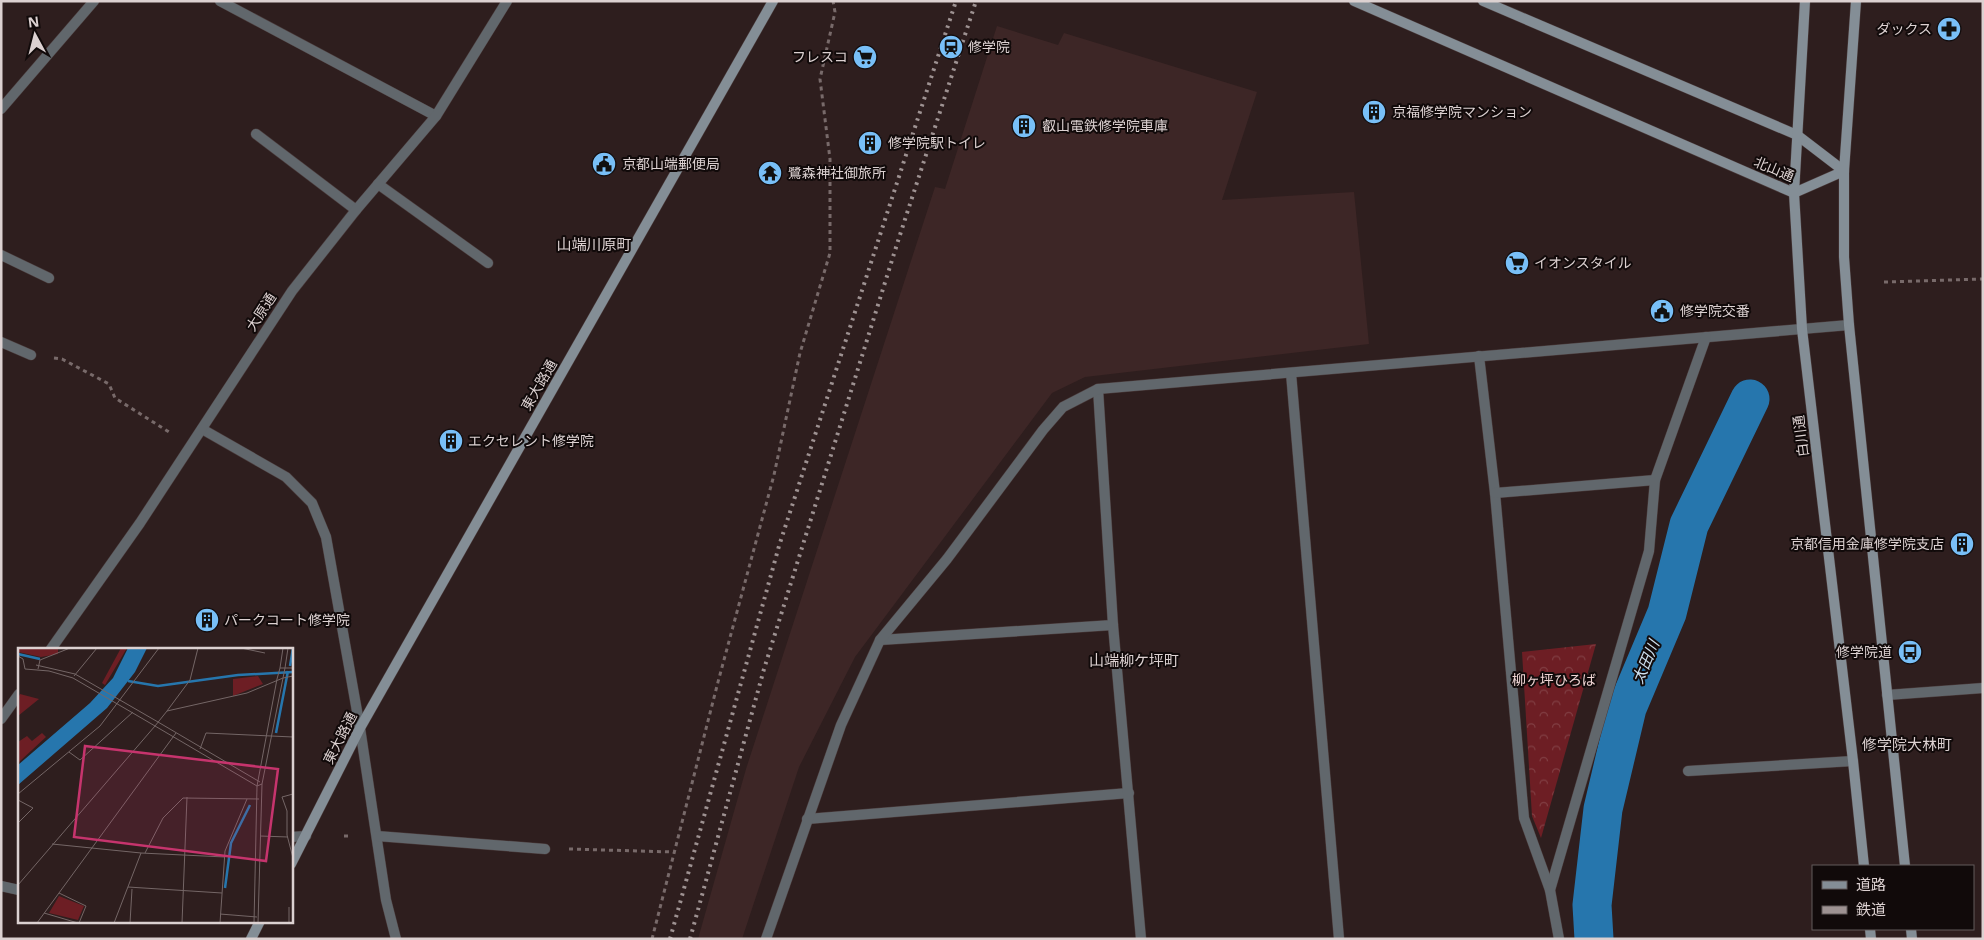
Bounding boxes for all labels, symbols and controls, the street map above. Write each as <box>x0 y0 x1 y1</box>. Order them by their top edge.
north arrow <box>10 10 60 60</box>
text: N <box>27 11 40 32</box>
pharmacy icon: ダックス <box>1936 16 1962 42</box>
place label: ダックス <box>1876 19 1932 38</box>
station icon: 修学院 <box>938 34 964 60</box>
place label: 修学院 <box>968 37 1010 56</box>
supermarket icon: フレスコ <box>852 44 878 70</box>
place label: フレスコ <box>792 47 848 66</box>
building icon: 京福修学院マンション <box>1361 99 1387 125</box>
place label: 京福修学院マンション <box>1392 102 1532 121</box>
building icon: 叡山電鉄修学院車庫 <box>1011 113 1037 139</box>
place label: 叡山電鉄修学院車庫 <box>1042 116 1168 135</box>
building icon: 修学院駅トイレ <box>857 130 883 156</box>
place label: 修学院駅トイレ <box>888 133 986 152</box>
public building icon: 京都山端郵便局 <box>591 151 617 177</box>
street label: 北山通 <box>1751 152 1797 185</box>
place label: 京都山端郵便局 <box>622 154 720 173</box>
temple icon: 鷺森神社御旅所 <box>757 160 783 186</box>
place label: 鷺森神社御旅所 <box>788 163 886 182</box>
district label: 山端川原町 <box>556 234 632 254</box>
supermarket icon: イオンスタイル <box>1504 250 1530 276</box>
place label: イオンスタイル <box>1534 253 1632 272</box>
street label: 大原通 <box>241 289 280 335</box>
public building icon: 修学院交番 <box>1649 298 1675 324</box>
place label: 修学院交番 <box>1680 301 1750 320</box>
street label: 東大路通 <box>516 356 561 414</box>
street label: 白川通 <box>1789 414 1812 458</box>
building icon: エクセレント修学院 <box>438 428 464 454</box>
place label: エクセレント修学院 <box>468 431 594 450</box>
building icon: 京都信用金庫修学院支店 <box>1949 531 1975 557</box>
place label: 京都信用金庫修学院支店 <box>1790 534 1944 553</box>
building icon: パークコート修学院 <box>194 607 220 633</box>
place label: パークコート修学院 <box>224 610 350 629</box>
water label: 太田川 <box>1627 635 1664 686</box>
bus stop icon: 修学院道 <box>1897 639 1923 665</box>
place label: 修学院道 <box>1836 642 1892 661</box>
inset map <box>18 648 292 922</box>
district label: 山端柳ケ坪町 <box>1089 650 1179 670</box>
park label: 柳ヶ坪ひろば <box>1512 670 1596 689</box>
street label: 東大路通 <box>318 709 361 767</box>
district label: 修学院大林町 <box>1862 734 1952 754</box>
legend <box>1812 865 1974 930</box>
text: 道路 <box>1856 874 1886 894</box>
text: 鉄道 <box>1856 899 1886 919</box>

